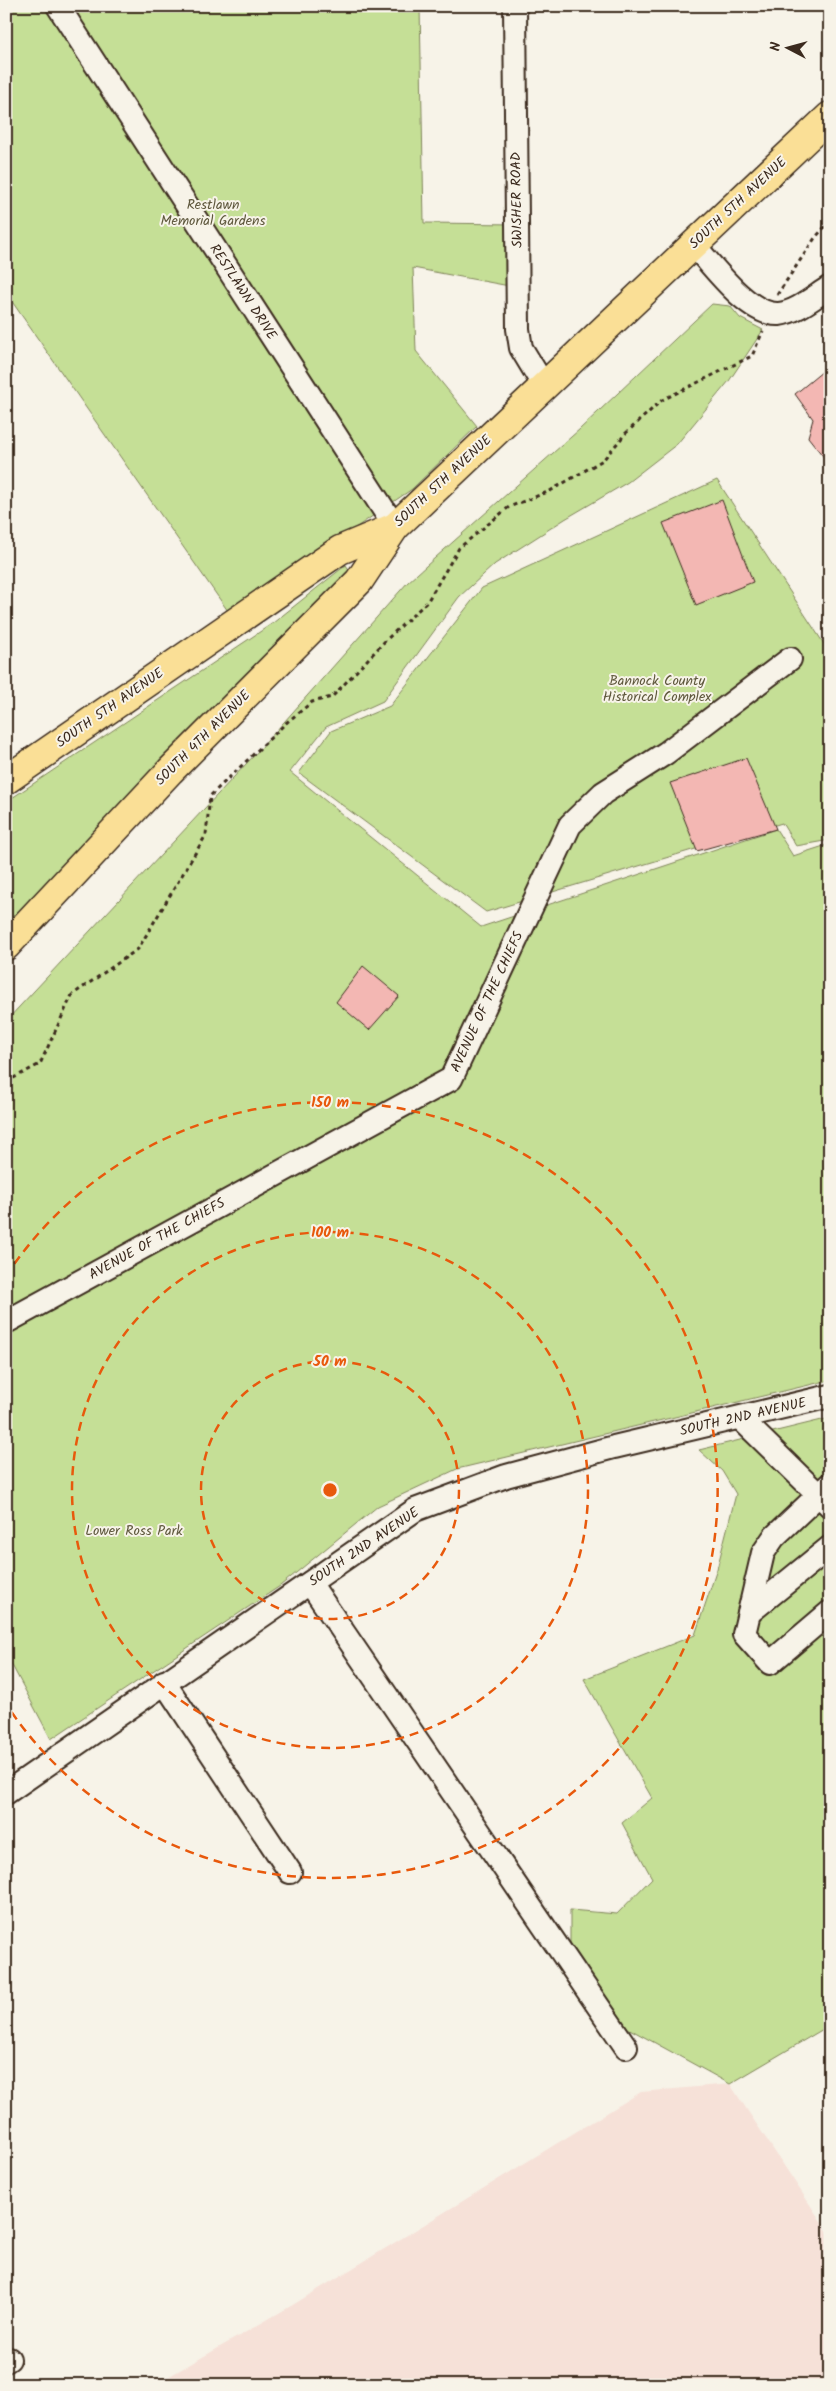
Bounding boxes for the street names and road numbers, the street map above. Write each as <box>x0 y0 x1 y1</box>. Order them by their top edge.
street label: SOUTH 5TH AVENUE <box>684 151 793 254</box>
street label: SWISHER ROAD <box>505 152 529 248</box>
street label: RESTLAWN DRIVE <box>204 240 283 345</box>
street label: SOUTH 5TH AVENUE <box>389 429 498 532</box>
street label: SOUTH 5TH AVENUE <box>52 662 169 753</box>
street label: SOUTH 4TH AVENUE <box>150 685 256 791</box>
street label: AVENUE OF THE CHIEFS <box>445 927 530 1076</box>
street label: AVENUE OF THE CHIEFS <box>85 1192 230 1286</box>
street label: SOUTH 2ND AVENUE <box>678 1392 809 1442</box>
street label: SOUTH 2ND AVENUE <box>304 1501 424 1592</box>

